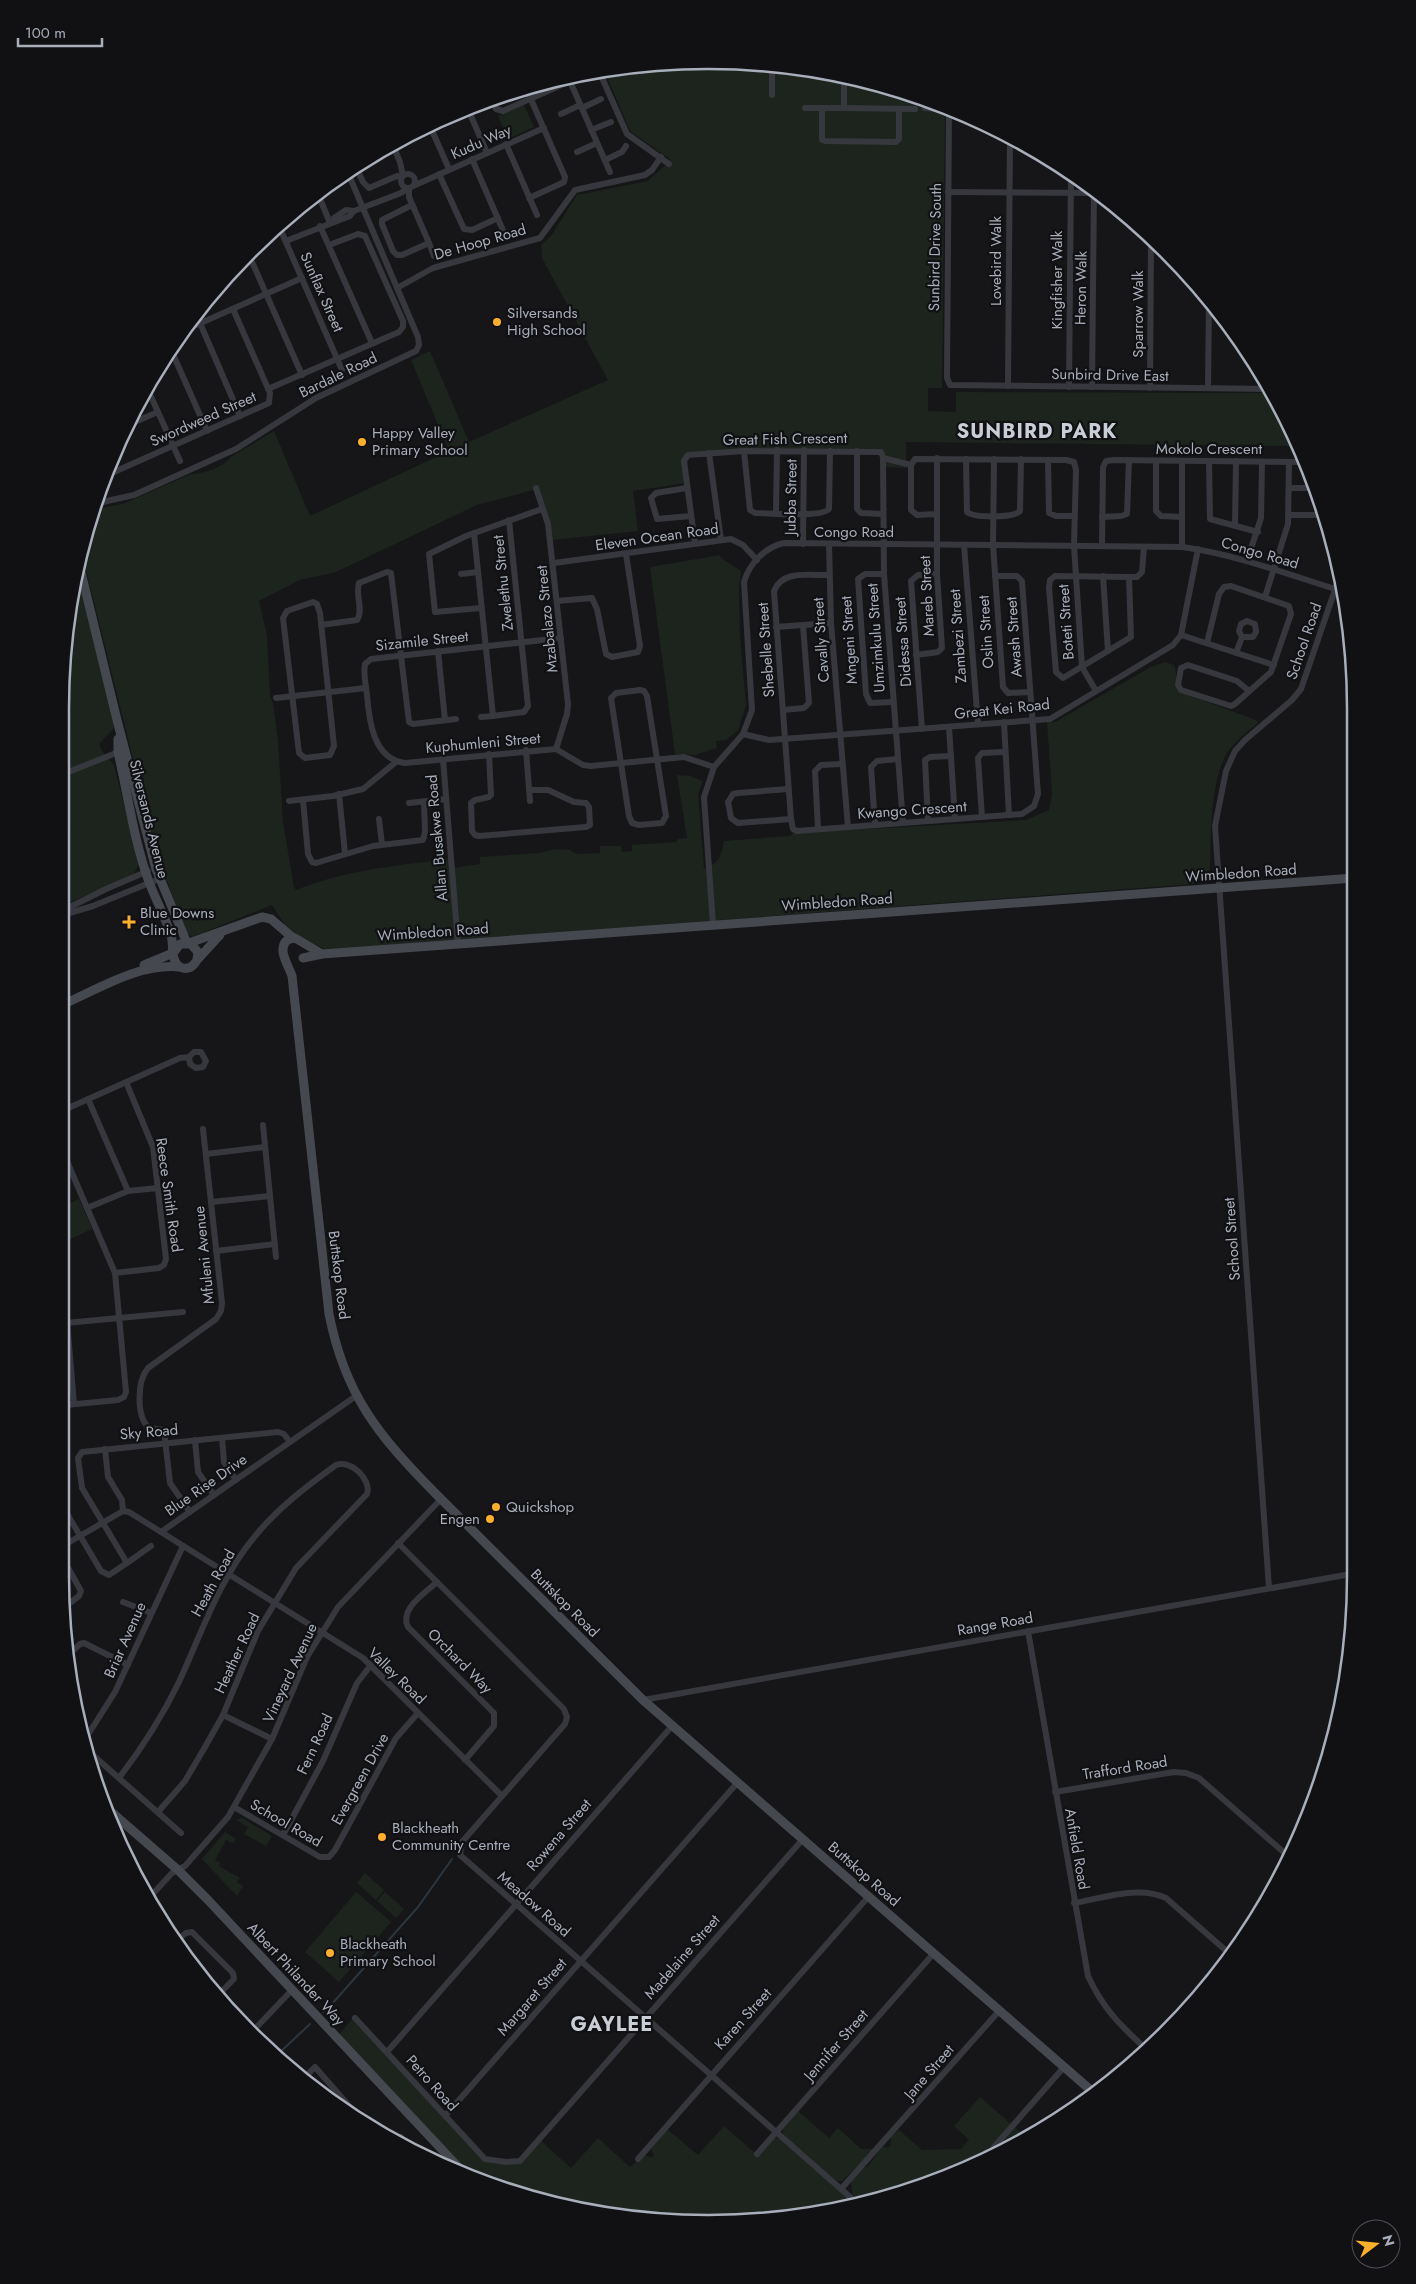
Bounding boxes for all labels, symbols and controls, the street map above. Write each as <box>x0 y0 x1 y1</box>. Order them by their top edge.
scale bar <box>18 15 101 47</box>
text: 100 m <box>25 22 66 44</box>
street label: Kudu Way <box>447 119 515 165</box>
street label: Sunbird Drive South <box>923 183 947 311</box>
street label: Lovebird Walk <box>985 216 1007 306</box>
street label: De Hoop Road <box>431 218 529 266</box>
street label: Kingfisher Walk <box>1046 230 1068 329</box>
street label: Sunflax Street <box>295 248 350 336</box>
street label: Heron Walk <box>1069 250 1093 325</box>
street label: Sparrow Walk <box>1127 270 1149 358</box>
place label: Silversands High School <box>507 302 586 341</box>
marker: Silversands High School <box>491 316 503 328</box>
street label: Bardale Road <box>295 347 381 403</box>
street label: Sunbird Drive East <box>1051 363 1169 387</box>
street label: Swordweed Street <box>146 386 260 452</box>
district label: SUNBIRD PARK <box>957 417 1117 446</box>
place label: Happy Valley Primary School <box>372 422 468 461</box>
street label: Great Fish Crescent <box>722 427 848 451</box>
marker: Happy Valley Primary School <box>356 436 368 448</box>
street label: Mokolo Crescent <box>1156 438 1263 460</box>
street label: Jubba Street <box>779 458 803 537</box>
street label: Eleven Ocean Road <box>594 517 720 557</box>
street label: Congo Road <box>814 521 894 543</box>
street label: Congo Road <box>1219 531 1301 575</box>
street label: Zwelethu Street <box>487 534 519 632</box>
street label: Mareb Street <box>914 555 940 637</box>
street label: Mzabalazo Street <box>530 564 564 674</box>
street label: Umzimkulu Street <box>861 582 891 693</box>
street label: Boteti Street <box>1052 583 1080 661</box>
street label: Zambezi Street <box>944 588 972 684</box>
street label: Oslin Street <box>972 594 1000 669</box>
street label: Mngeni Street <box>835 595 863 685</box>
street label: Cavally Street <box>807 596 835 683</box>
street label: Didessa Street <box>889 596 917 688</box>
street label: Awash Street <box>1000 596 1028 678</box>
street label: School Road <box>1281 600 1327 682</box>
street label: Shebelle Street <box>752 601 780 698</box>
street label: Sizamile Street <box>374 625 470 657</box>
street label: Great Kei Road <box>953 693 1051 725</box>
street label: Kuphumleni Street <box>425 727 542 759</box>
street label: Silversands Avenue <box>124 757 174 881</box>
street label: Allan Busakwe Road <box>420 774 454 902</box>
street label: Kwango Crescent <box>857 795 968 825</box>
street label: Wimbledon Road <box>1185 858 1297 888</box>
street label: Wimbledon Road <box>781 887 893 917</box>
place label: Blue Downs Clinic <box>140 902 214 941</box>
marker: Blue Downs Clinic <box>122 915 136 929</box>
street label: Wimbledon Road <box>377 917 489 947</box>
street label: Reece Smith Road <box>150 1136 188 1254</box>
street label: School Street <box>1218 1196 1246 1281</box>
street label: Mfuleni Avenue <box>188 1205 220 1305</box>
street label: Buttskop Road <box>323 1229 355 1321</box>
street label: Sky Road <box>119 1418 179 1446</box>
street label: Blue Rise Drive <box>160 1448 252 1521</box>
place label: Quickshop <box>506 1496 575 1518</box>
marker: Quickshop <box>490 1501 502 1513</box>
place label: Engen <box>440 1508 480 1530</box>
marker: Engen <box>484 1513 496 1525</box>
street label: Heath Road <box>185 1545 241 1621</box>
street label: Buttskop Road <box>526 1564 604 1642</box>
street label: Briar Avenue <box>98 1598 152 1681</box>
street label: Range Road <box>955 1607 1035 1641</box>
street label: Heather Road <box>209 1609 265 1697</box>
street label: Vineyard Avenue <box>257 1619 323 1727</box>
street label: Orchard Way <box>422 1623 498 1699</box>
street label: Valley Road <box>363 1643 431 1709</box>
street label: Fern Road <box>291 1710 339 1778</box>
street label: Evergreen Drive <box>326 1729 394 1829</box>
street label: Trafford Road <box>1081 1750 1169 1786</box>
street label: School Road <box>246 1793 326 1853</box>
street label: Rowena Street <box>521 1794 597 1876</box>
street label: Anfield Road <box>1059 1806 1095 1892</box>
place label: Blackheath Community Centre <box>392 1817 511 1856</box>
marker: Blackheath Community Centre <box>376 1831 388 1843</box>
street label: Buttskop Road <box>823 1836 905 1912</box>
street label: Meadow Road <box>493 1866 575 1942</box>
street label: Madelaine Street <box>639 1909 725 2004</box>
street label: Albert Philander Way <box>242 1917 350 2031</box>
place label: Blackheath Primary School <box>340 1933 436 1972</box>
marker: Blackheath Primary School <box>324 1947 336 1959</box>
street label: Margaret Street <box>492 1953 572 2041</box>
street label: Karen Street <box>709 1983 777 2055</box>
street label: Jennifer Street <box>797 2004 874 2087</box>
district label: GAYLEE <box>571 2010 653 2039</box>
street label: Jane Street <box>898 2039 959 2106</box>
street label: Petro Road <box>401 2050 463 2116</box>
north arrow <box>1351 2219 1401 2269</box>
text: N <box>1377 2232 1400 2249</box>

